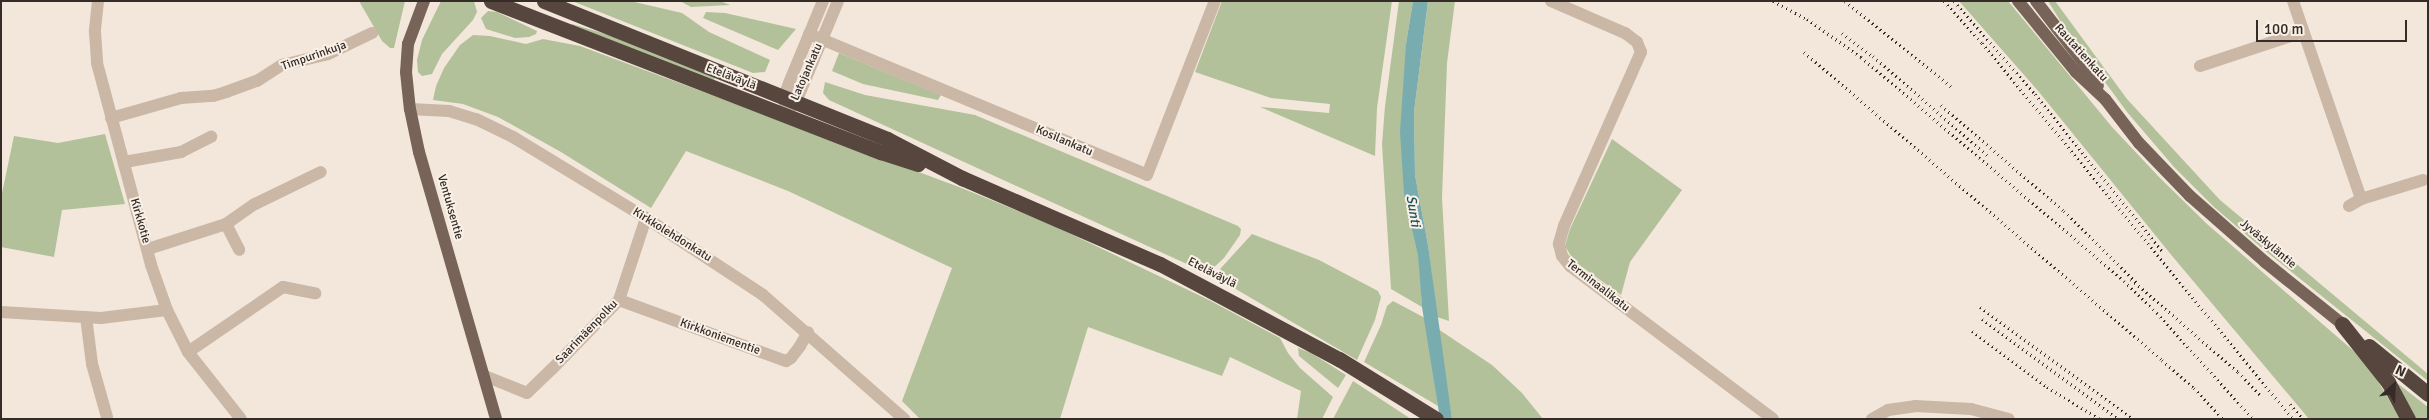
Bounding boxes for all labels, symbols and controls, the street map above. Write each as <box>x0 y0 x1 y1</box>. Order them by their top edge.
scale bar <box>2259 10 2410 42</box>
text: 100 m <box>2264 20 2304 38</box>
street label: Rautatienkatu <box>2051 21 2111 85</box>
street label: Timpurinkuja <box>280 38 348 74</box>
street label: Latojankatu <box>788 41 826 103</box>
street label: Eteläväylä <box>704 61 758 93</box>
street label: Kosilankatu <box>1033 123 1095 159</box>
street label: Ventuksentie <box>434 173 466 241</box>
water label: Sunti <box>1402 194 1424 228</box>
street label: Kirkkotie <box>127 197 153 245</box>
street label: Kirkkolehdonkatu <box>630 205 714 265</box>
street label: Jyväskyläntie <box>2237 216 2299 272</box>
street label: Eteläväylä <box>1185 255 1239 291</box>
street label: Terminaalikatu <box>1564 257 1632 315</box>
street label: Saarimäenpolku <box>553 297 621 367</box>
street label: Kirkkoniementie <box>678 316 762 358</box>
north arrow <box>2369 360 2419 410</box>
text: N <box>2393 361 2409 381</box>

